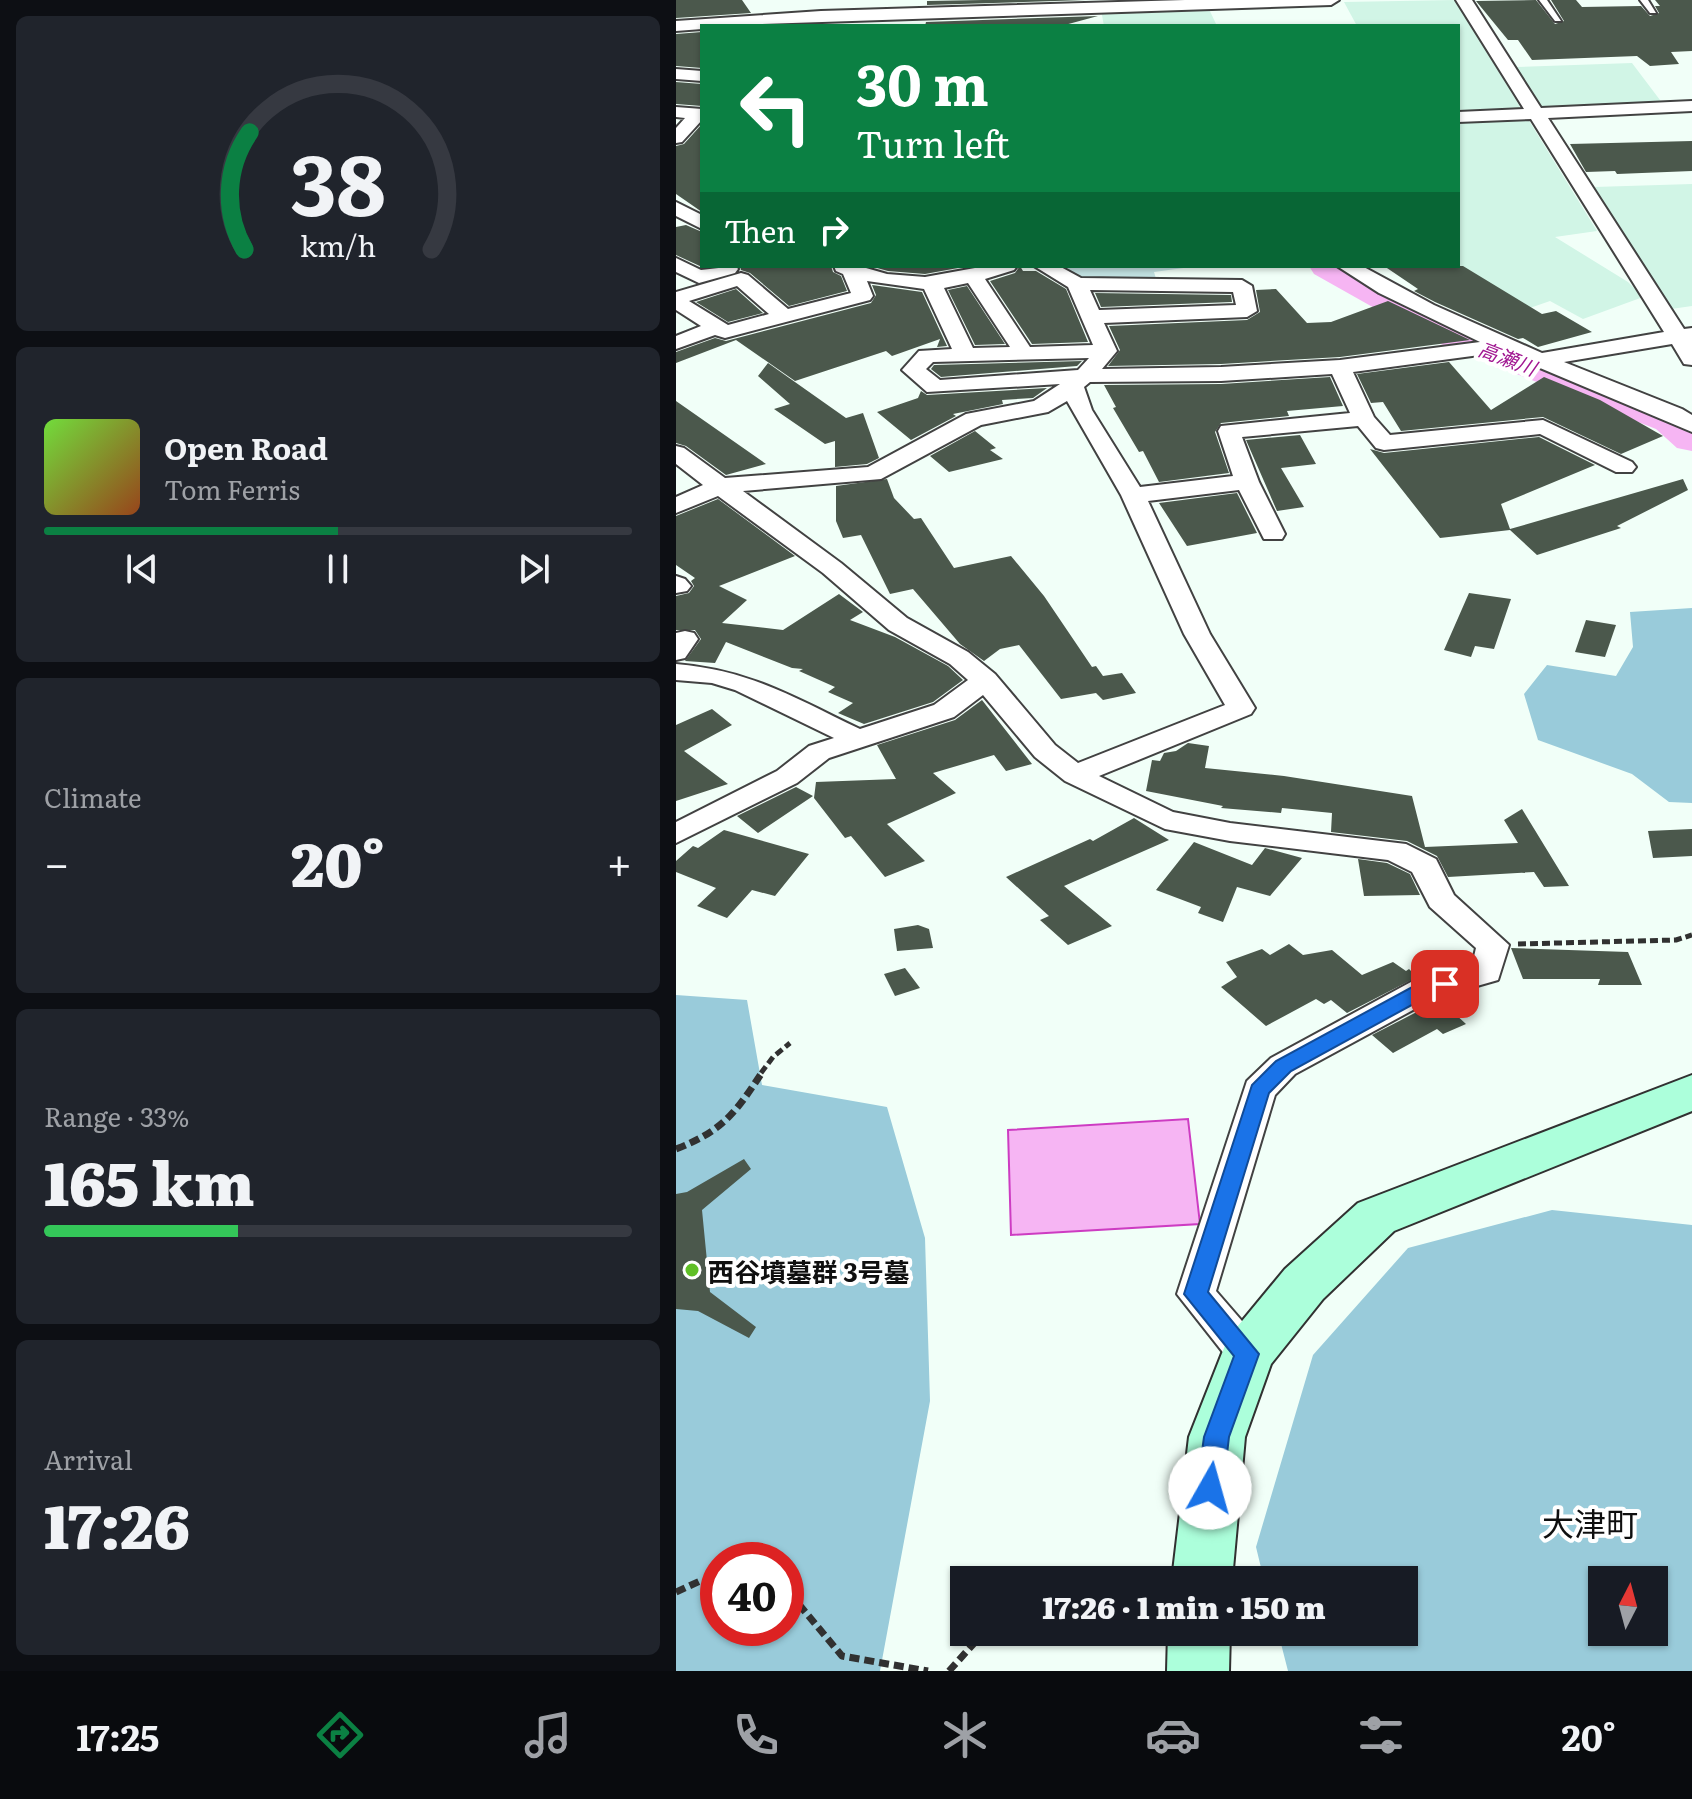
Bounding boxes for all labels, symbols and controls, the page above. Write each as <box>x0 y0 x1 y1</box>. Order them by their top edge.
text: 30 m <box>856 40 989 123</box>
icon: left <box>724 56 828 160</box>
text: Turn left <box>856 116 1010 169</box>
text: 38 <box>290 117 386 241</box>
text: Then <box>724 208 796 252</box>
icon: right <box>812 208 856 252</box>
text: km/h <box>300 223 376 266</box>
water label: 高瀬川 <box>1475 332 1543 382</box>
text: Open Road <box>164 425 328 469</box>
text: Tom Ferris <box>164 469 300 508</box>
icon: previous <box>120 547 164 591</box>
icon: pause <box>316 547 360 591</box>
icon: next <box>512 547 556 591</box>
text: Climate <box>44 777 142 816</box>
text: 20° <box>291 816 385 905</box>
text: − <box>44 828 70 894</box>
text: + <box>606 828 632 894</box>
pin <box>1411 950 1479 1018</box>
icon: arrive <box>1423 962 1467 1006</box>
text: Range · 33% <box>44 1096 190 1135</box>
text: 165 km <box>44 1135 254 1224</box>
place label: 西谷墳墓群 3号墓 <box>708 1251 910 1290</box>
marker: 西谷墳墓群 3号墓 <box>683 1261 701 1279</box>
text: Arrival <box>44 1439 133 1478</box>
position arrow <box>1168 1446 1252 1530</box>
text: 17:26 <box>44 1478 190 1567</box>
district label: 大津町 <box>1542 1498 1638 1546</box>
speed limit sign: 40 <box>700 1542 804 1646</box>
north arrow <box>1588 1566 1668 1646</box>
map controls <box>1588 1566 1668 1646</box>
text: 17:26 · 1 min · 150 m <box>1042 1584 1326 1628</box>
icon: directions <box>312 1707 368 1763</box>
icon: music <box>520 1707 576 1763</box>
icon: phone <box>728 1707 784 1763</box>
icon: climate <box>937 1707 993 1763</box>
icon: car <box>1145 1707 1201 1763</box>
icon: filters <box>1353 1707 1409 1763</box>
text: 17:25 <box>76 1709 159 1762</box>
text: 20° <box>1561 1709 1616 1762</box>

